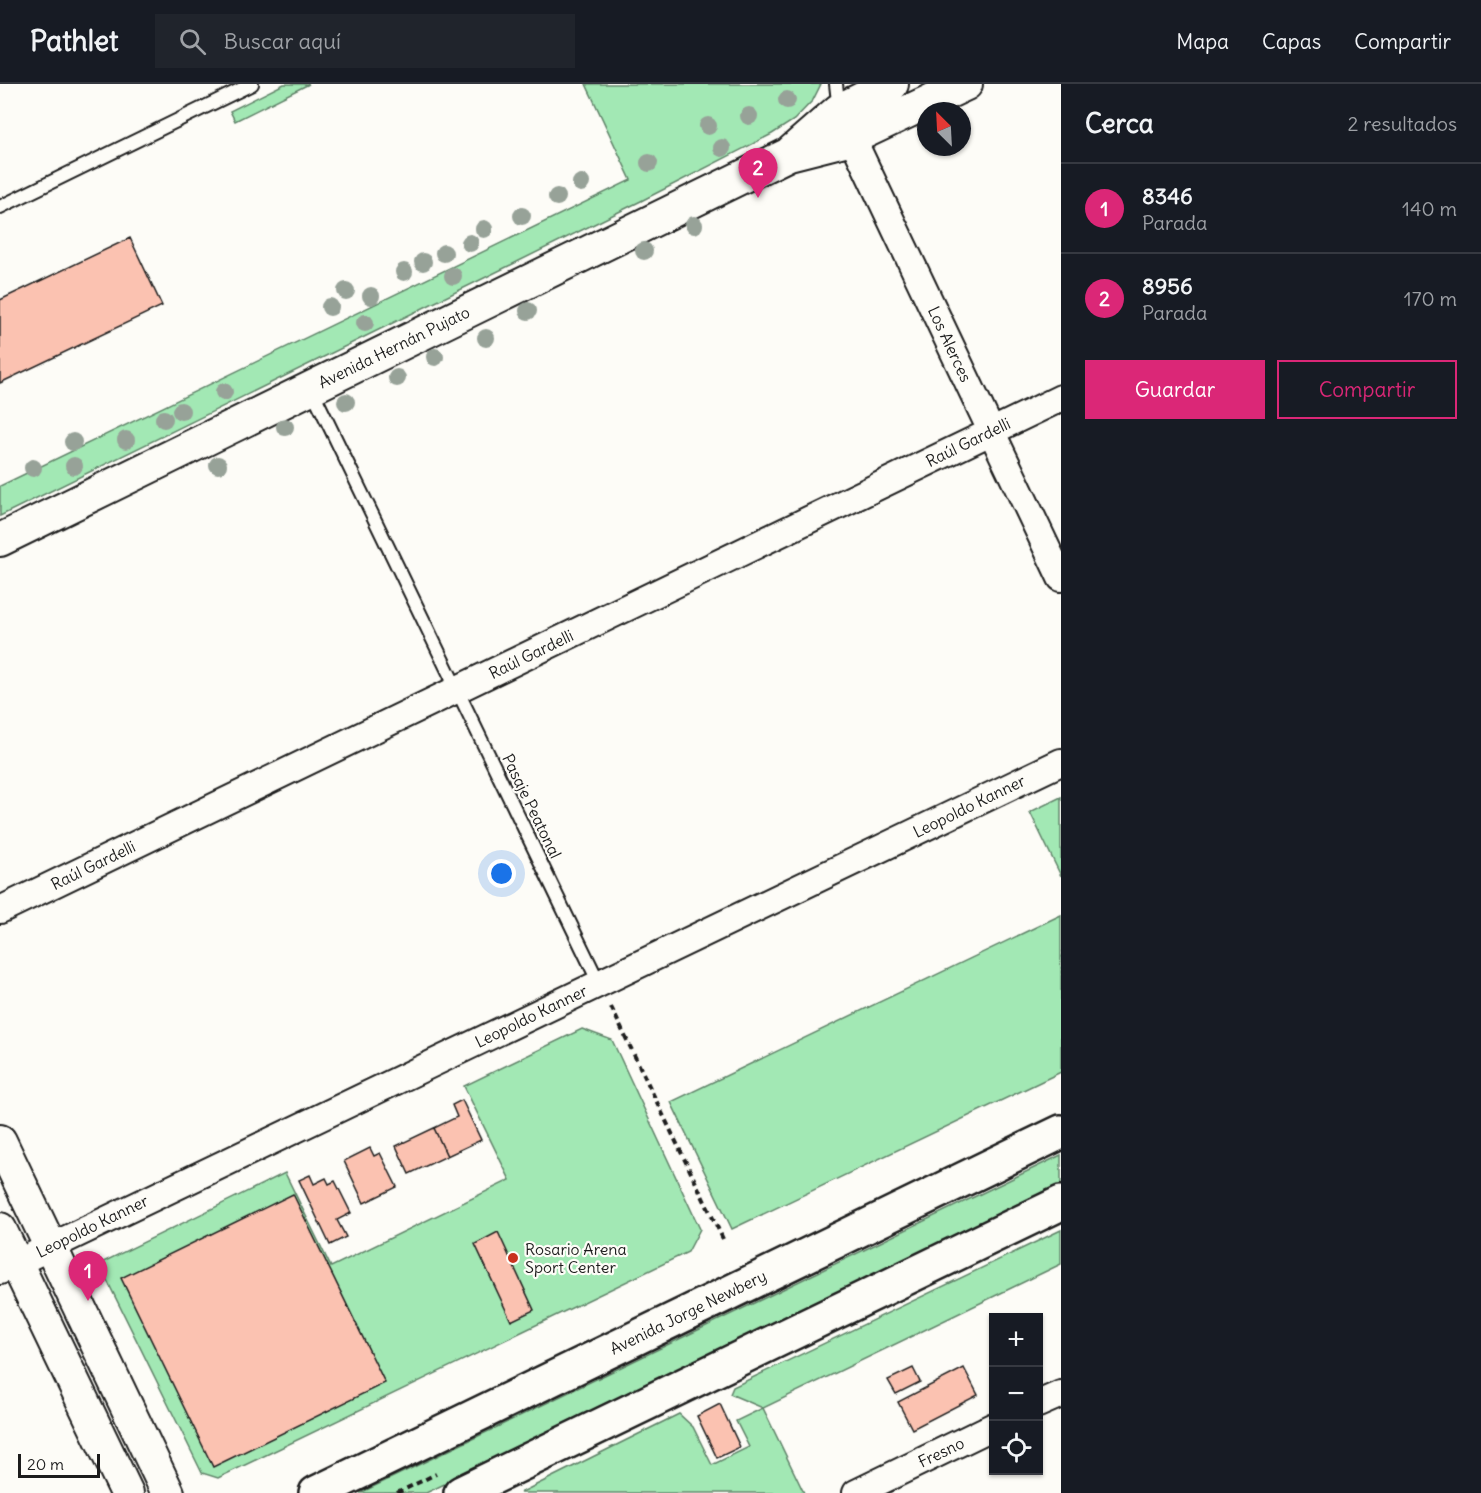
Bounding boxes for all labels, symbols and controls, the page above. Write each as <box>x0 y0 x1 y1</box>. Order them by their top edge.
search box <box>155 14 575 68</box>
text: Pathlet <box>30 23 119 59</box>
icon: search <box>176 25 209 58</box>
text: Buscar aquí <box>224 27 341 55</box>
text: Mapa <box>1176 28 1229 55</box>
text: Capas <box>1262 28 1321 55</box>
text: Compartir <box>1354 28 1451 55</box>
north arrow <box>917 102 971 156</box>
text: Cerca <box>1085 107 1154 140</box>
text: 2 resultados <box>1348 111 1457 136</box>
pin: 2 <box>738 148 777 198</box>
text: 8346 <box>1142 182 1193 210</box>
text: 1 <box>1101 196 1108 221</box>
text: 140 m <box>1402 196 1457 221</box>
text: Parada <box>1142 210 1207 235</box>
text: 8956 <box>1142 272 1193 300</box>
text: 2 <box>1099 286 1110 311</box>
text: 170 m <box>1404 286 1457 311</box>
text: Parada <box>1142 300 1207 325</box>
street label: Avenida Hernán Pujato <box>315 302 473 392</box>
street label: Los Alerces <box>924 303 976 385</box>
button: Guardar <box>1085 360 1265 419</box>
button: Compartir <box>1277 360 1457 419</box>
street label: Raúl Gardelli <box>922 413 1014 471</box>
street label: Raúl Gardelli <box>485 625 577 683</box>
street label: Pasaje Peatonal <box>498 750 566 862</box>
street label: Leopoldo Kanner <box>910 770 1029 842</box>
street label: Raúl Gardelli <box>47 836 139 894</box>
your location <box>487 859 516 888</box>
street label: Leopoldo Kanner <box>472 980 591 1052</box>
street label: Leopoldo Kanner <box>33 1190 152 1262</box>
place label: Rosario Arena Sport Center <box>525 1239 627 1277</box>
marker: Rosario Arena Sport Center <box>506 1251 520 1265</box>
pin: 1 <box>68 1252 107 1301</box>
street label: Avenida Jorge Newbery <box>606 1265 770 1359</box>
map controls <box>989 1313 1043 1475</box>
button: + <box>989 1313 1043 1367</box>
button: − <box>989 1367 1043 1421</box>
button: locate <box>989 1421 1043 1475</box>
street label: Fresno <box>915 1432 967 1472</box>
scale bar <box>18 1451 100 1478</box>
text: 20 m <box>27 1454 64 1474</box>

